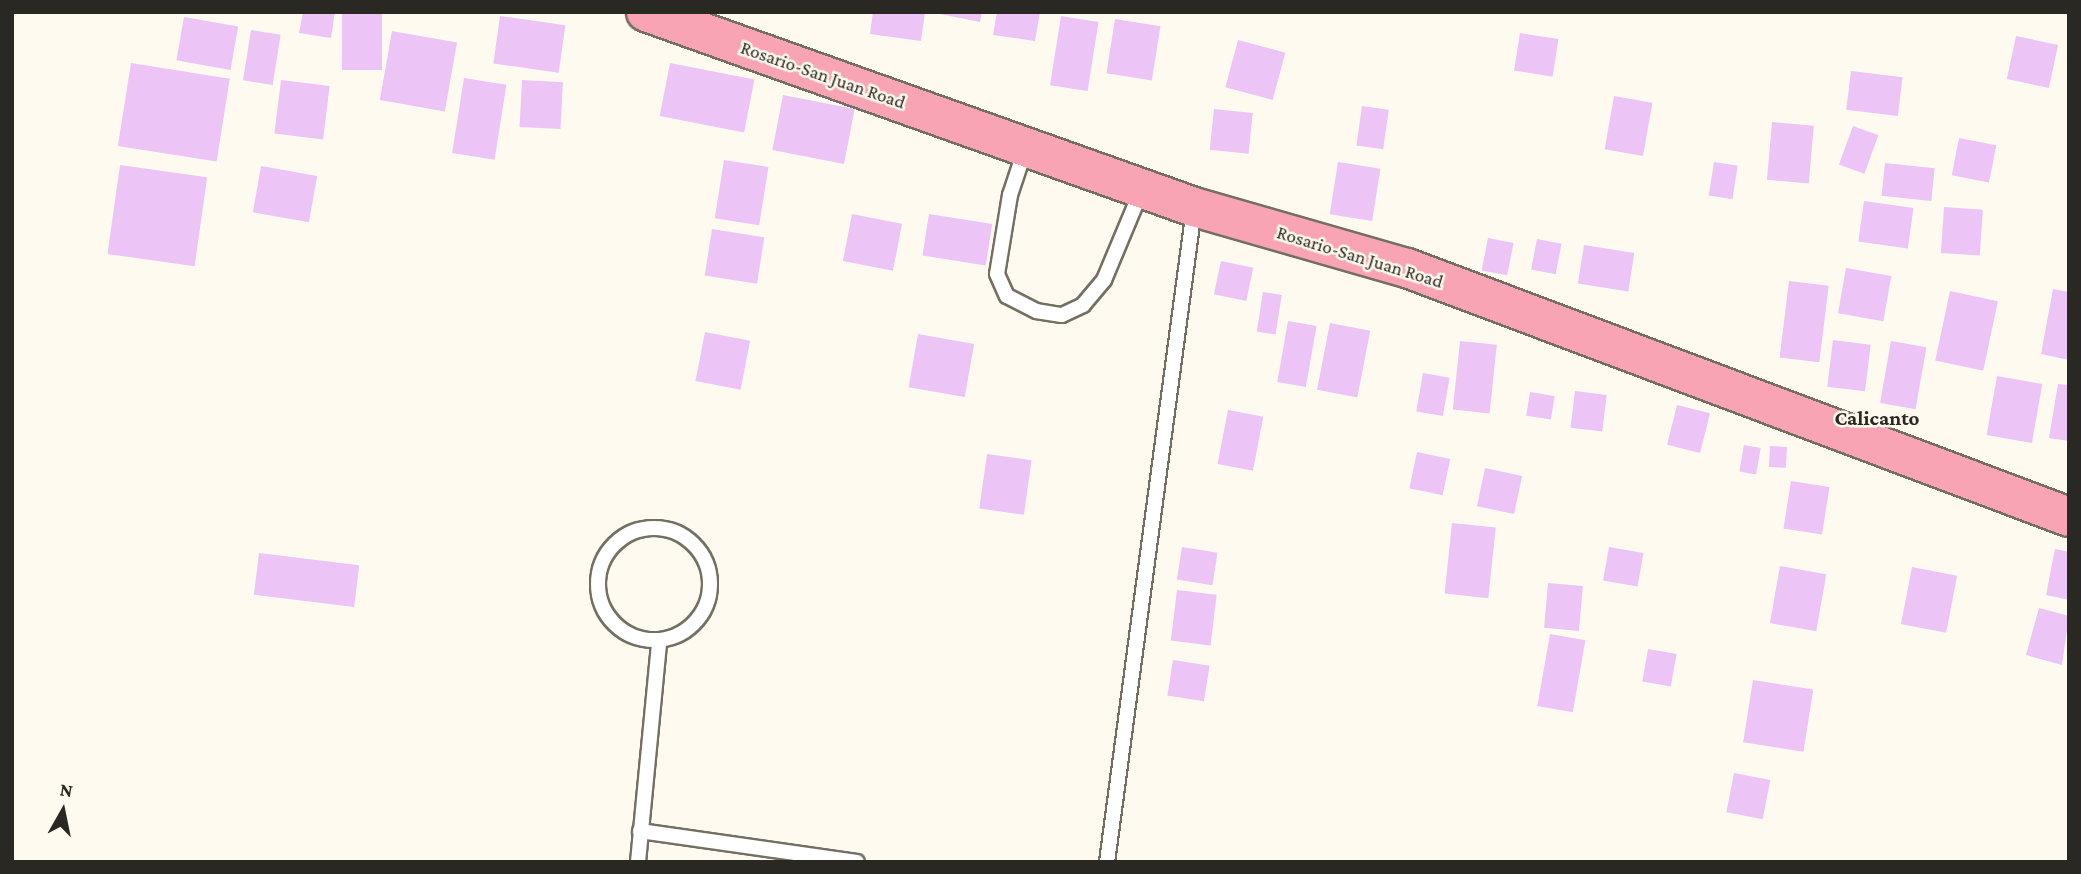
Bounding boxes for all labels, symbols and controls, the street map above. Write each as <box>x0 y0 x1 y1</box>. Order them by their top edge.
street label: Rosario-San Juan Road <box>738 36 908 114</box>
street label: Rosario-San Juan Road <box>1274 221 1446 293</box>
district label: Calicanto <box>1834 405 1920 431</box>
north arrow <box>28 776 98 846</box>
text: N <box>58 778 74 801</box>

